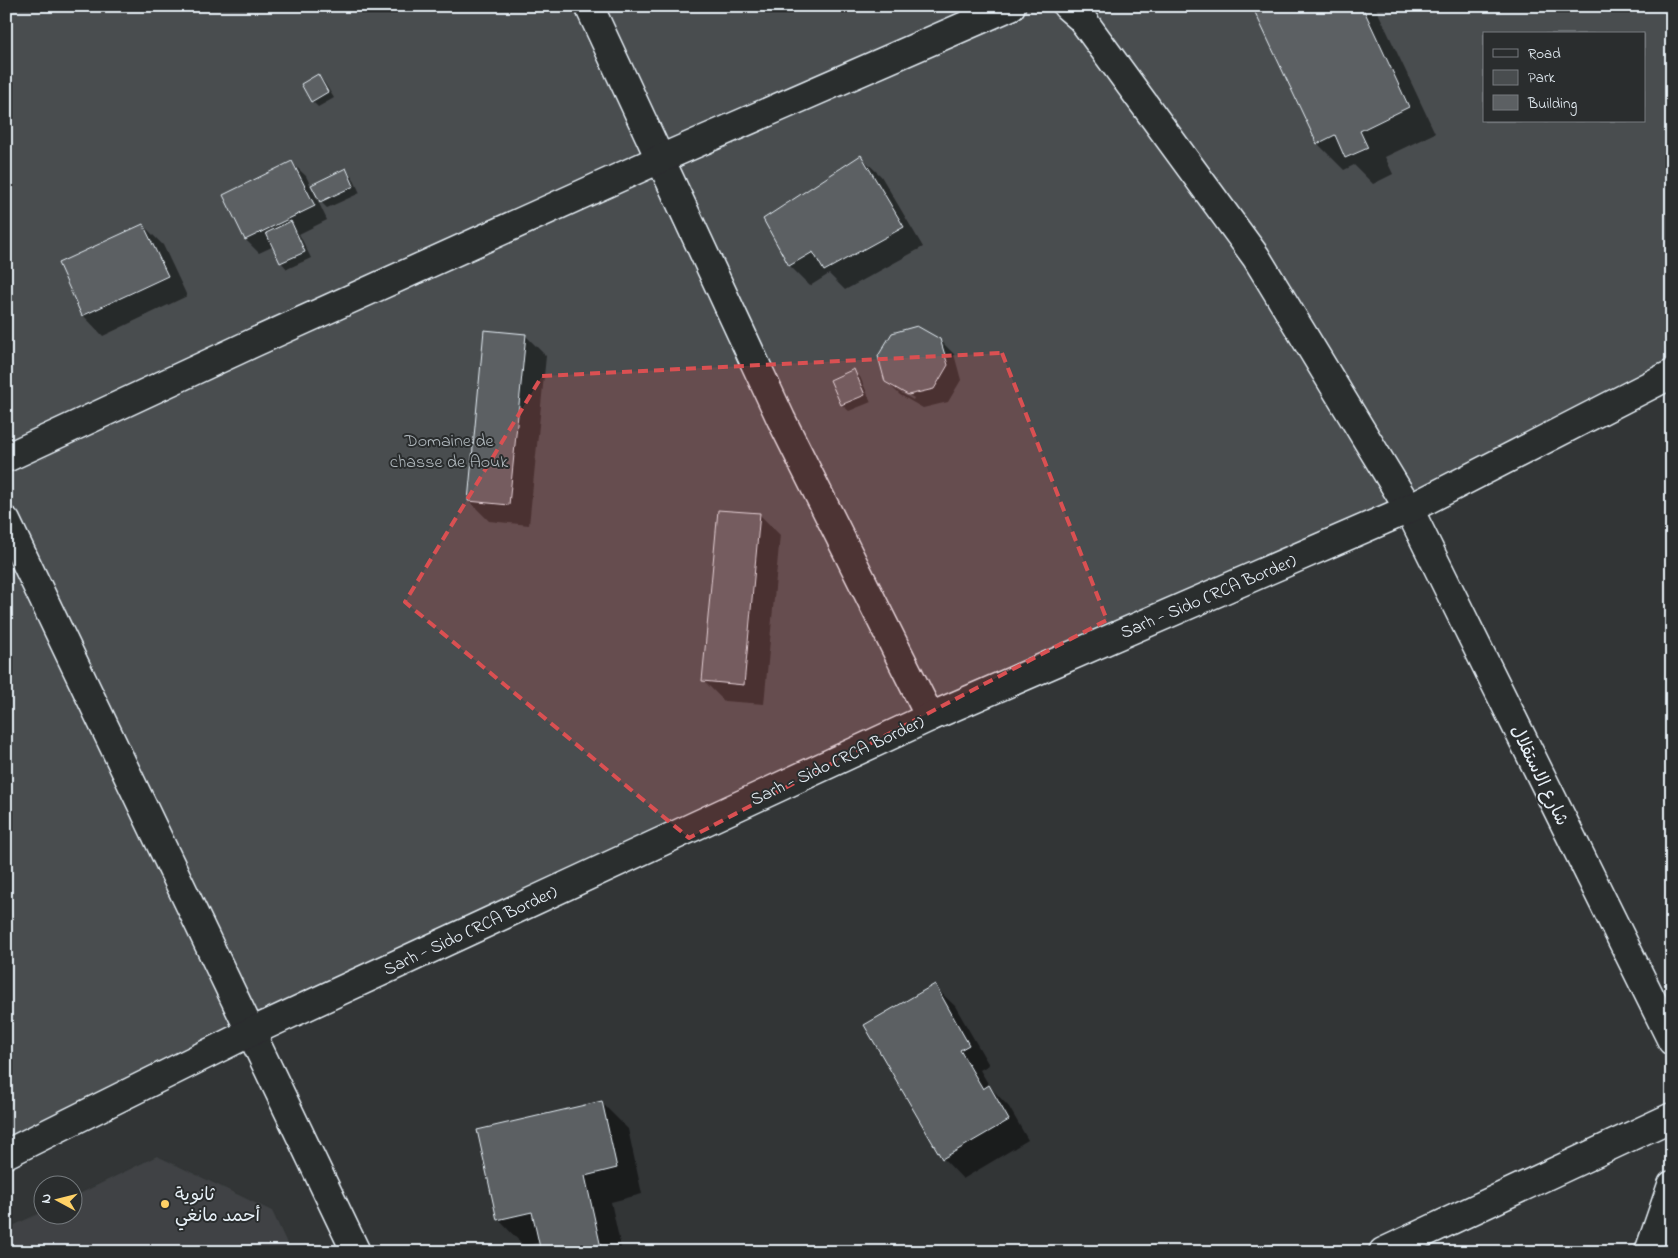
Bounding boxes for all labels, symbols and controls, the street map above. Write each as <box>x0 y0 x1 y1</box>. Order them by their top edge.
legend <box>1483 32 1646 122</box>
text: Road <box>1528 43 1561 65</box>
text: Park <box>1528 67 1556 89</box>
text: Building <box>1527 93 1577 116</box>
park label: Domaine de chasse de Aouk <box>390 429 508 476</box>
street label: Sarh - Sido (RCA Border) <box>1117 549 1301 647</box>
street label: Sarh - Sido (RCA Border) <box>747 710 929 814</box>
street label: شارع الاستقلال <box>1503 721 1574 831</box>
street label: Sarh - Sido (RCA Border) <box>380 880 562 984</box>
north arrow <box>32 1176 82 1226</box>
place label: ثانوية أحمد مانغي <box>175 1183 261 1231</box>
text: N <box>36 1193 58 1205</box>
marker: ثانوية أحمد مانغي <box>159 1198 171 1210</box>

